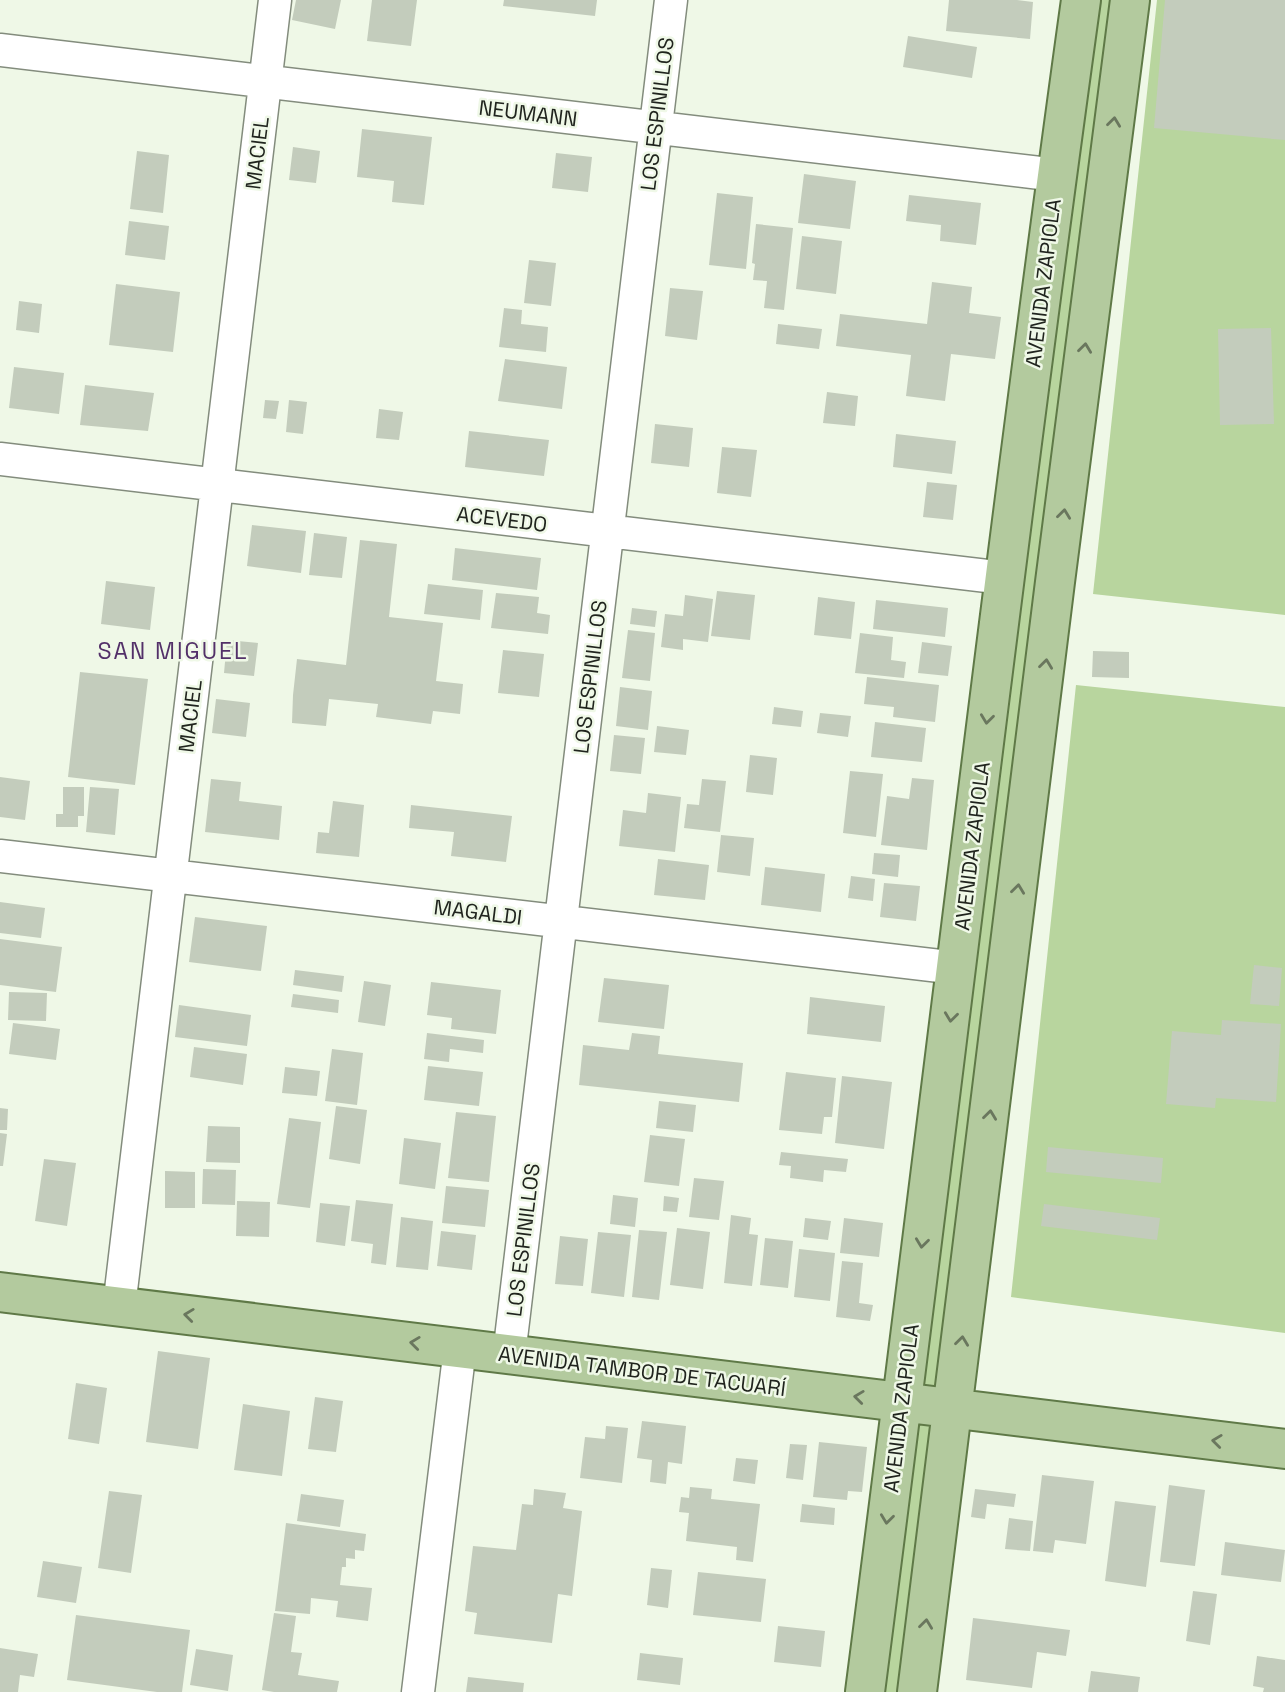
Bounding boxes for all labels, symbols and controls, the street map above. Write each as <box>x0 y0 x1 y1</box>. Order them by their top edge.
street label: LOS ESPINILLOS <box>634 36 680 192</box>
street label: NEUMANN <box>477 94 579 132</box>
street label: MACIEL <box>239 115 275 191</box>
one-way arrow <box>1107 116 1122 128</box>
street label: AVENIDA ZAPIOLA <box>1019 197 1067 369</box>
one-way arrow <box>1078 342 1093 354</box>
street label: ACEVEDO <box>455 500 549 538</box>
one-way arrow <box>1056 508 1071 520</box>
street label: LOS ESPINILLOS <box>567 599 613 755</box>
district label: SAN MIGUEL <box>97 636 249 666</box>
one-way arrow <box>1038 658 1053 669</box>
street label: MACIEL <box>172 678 208 754</box>
one-way arrow <box>980 713 995 724</box>
street label: AVENIDA ZAPIOLA <box>948 760 996 932</box>
one-way arrow <box>1010 884 1025 895</box>
street label: MAGALDI <box>432 893 524 931</box>
one-way arrow <box>943 1011 958 1023</box>
one-way arrow <box>982 1109 997 1121</box>
street label: LOS ESPINILLOS <box>500 1162 546 1318</box>
one-way arrow <box>915 1237 930 1249</box>
one-way arrow <box>183 1308 195 1323</box>
street label: AVENIDA ZAPIOLA <box>877 1322 925 1494</box>
one-way arrow <box>409 1335 420 1350</box>
one-way arrow <box>954 1335 969 1347</box>
street label: AVENIDA TAMBOR DE TACUARÍ <box>497 1340 787 1402</box>
one-way arrow <box>853 1390 865 1405</box>
one-way arrow <box>1211 1433 1223 1448</box>
one-way arrow <box>880 1513 895 1524</box>
one-way arrow <box>918 1618 933 1630</box>

